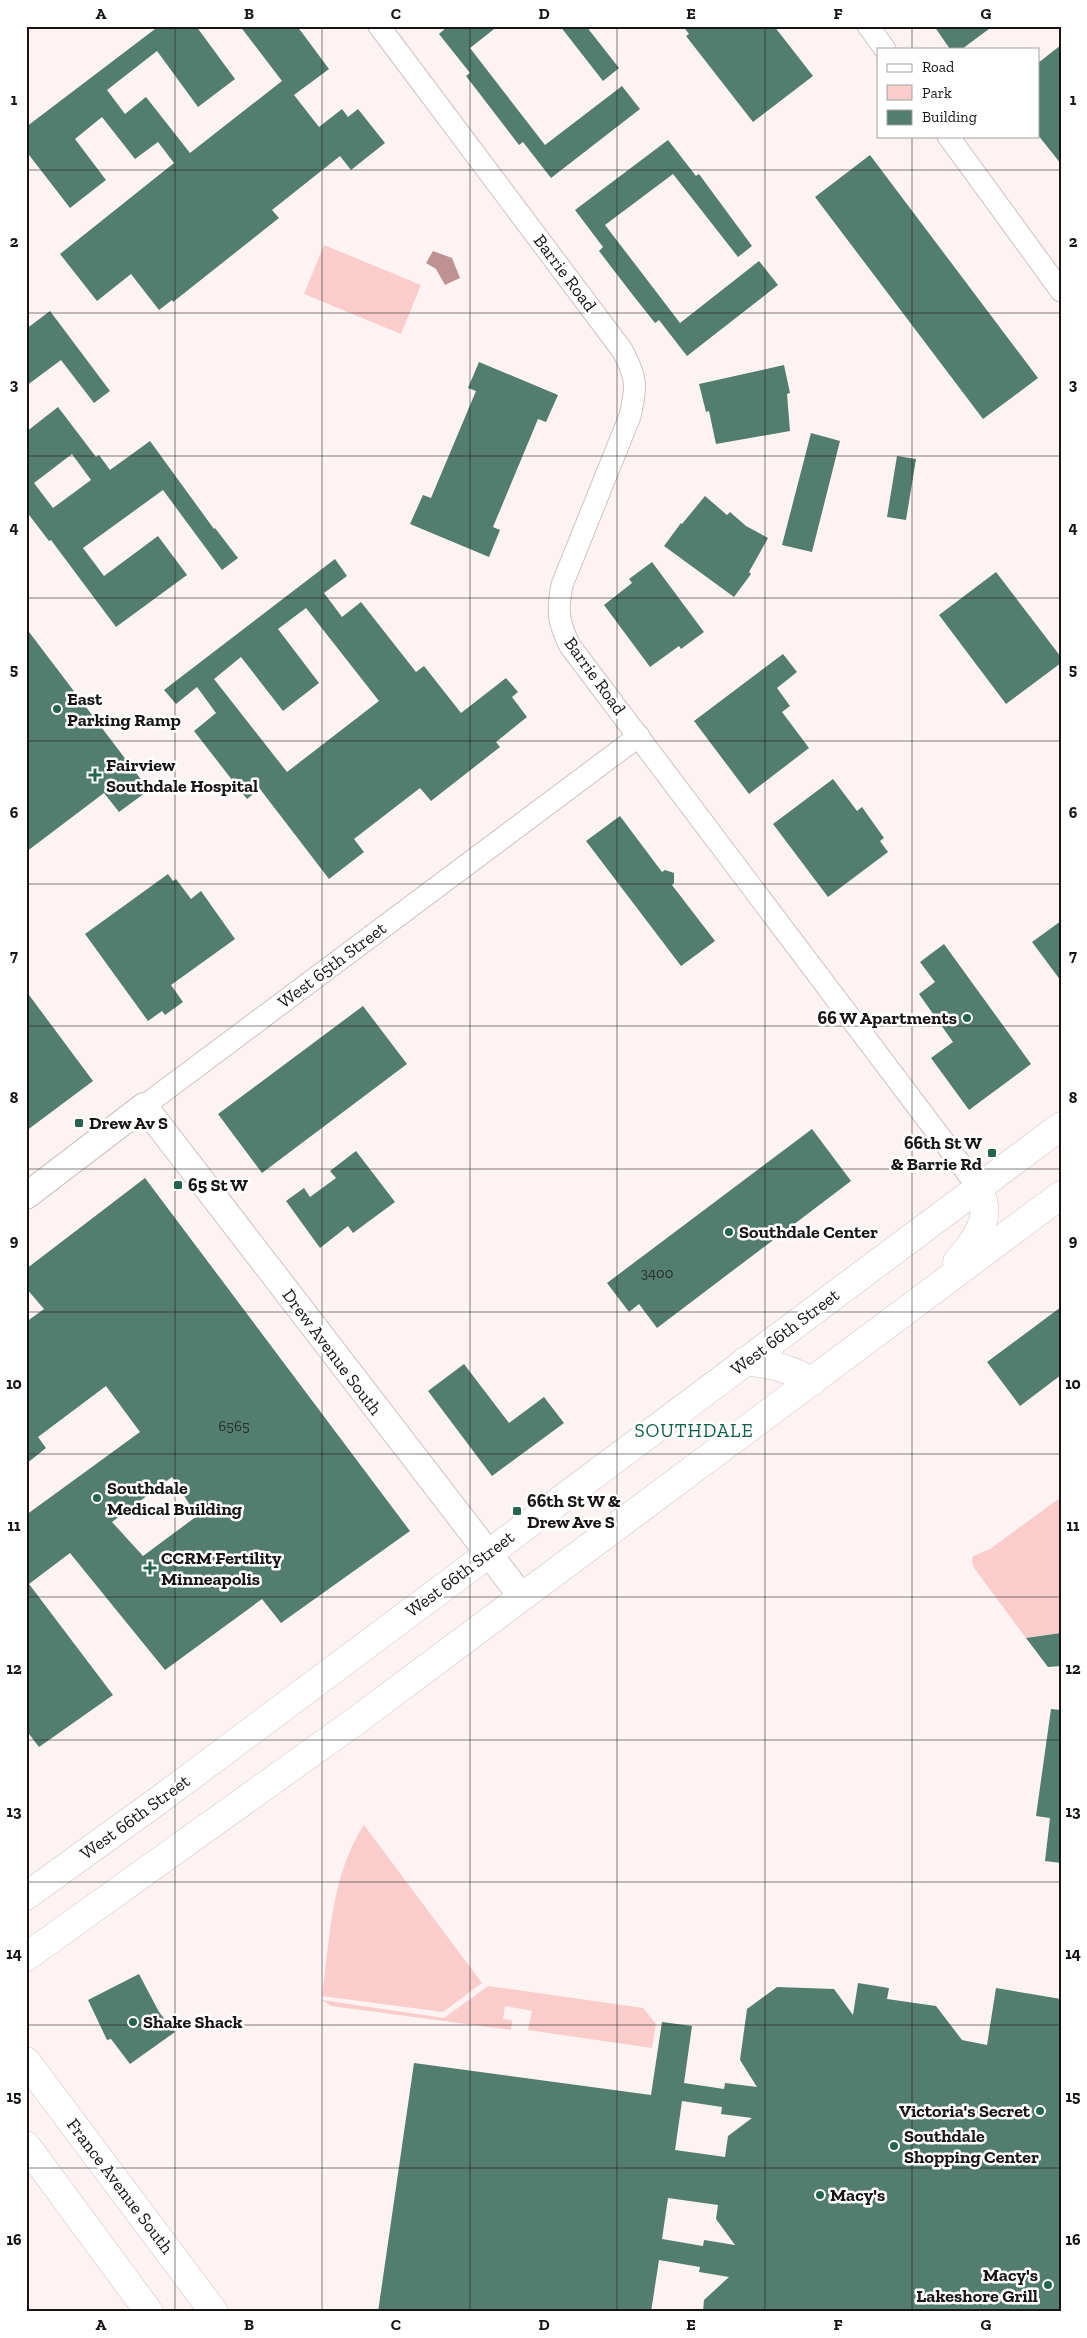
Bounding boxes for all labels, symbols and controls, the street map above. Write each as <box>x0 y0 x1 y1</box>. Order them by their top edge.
text: A <box>96 4 107 23</box>
text: B <box>244 4 254 23</box>
text: C <box>391 4 401 23</box>
text: D <box>538 4 550 23</box>
text: E <box>686 4 696 23</box>
text: F <box>833 4 843 23</box>
text: G <box>981 4 992 23</box>
legend <box>877 48 1040 138</box>
text: Road <box>922 58 955 76</box>
text: Park <box>922 84 952 102</box>
text: 1 <box>11 90 18 109</box>
text: 1 <box>1070 90 1077 109</box>
text: Building <box>922 108 977 126</box>
street label: Barrie Road <box>529 230 601 316</box>
text: 2 <box>10 232 19 251</box>
text: 2 <box>1069 232 1078 251</box>
text: 3 <box>10 375 19 394</box>
text: 3 <box>1069 375 1078 394</box>
text: 4 <box>9 518 19 537</box>
text: 4 <box>1068 518 1078 537</box>
street label: Barrie Road <box>559 633 631 719</box>
text: 5 <box>10 660 18 679</box>
text: 5 <box>1069 660 1077 679</box>
place label: East Parking Ramp <box>67 688 181 731</box>
marker: East Parking Ramp <box>51 703 63 715</box>
place label: Fairview Southdale Hospital <box>106 754 258 797</box>
marker: Fairview Southdale Hospital <box>88 768 102 782</box>
text: 6 <box>10 803 19 822</box>
text: 6 <box>1069 803 1078 822</box>
street label: West 65th Street <box>273 917 391 1013</box>
text: 7 <box>10 946 18 965</box>
text: 7 <box>1069 946 1077 965</box>
place label: 66 W Apartments <box>818 1007 957 1029</box>
marker: 66 W Apartments <box>961 1012 973 1024</box>
text: 8 <box>10 1088 19 1107</box>
text: 8 <box>1069 1088 1078 1107</box>
place label: Drew Av S <box>89 1112 168 1134</box>
marker: Drew Av S <box>73 1117 85 1129</box>
place label: 66th St W & Barrie Rd <box>891 1132 983 1175</box>
marker: 66th St W & Barrie Rd <box>986 1147 998 1159</box>
place label: 65 St W <box>188 1174 248 1196</box>
marker: 65 St W <box>172 1179 184 1191</box>
place label: Southdale Center <box>739 1221 878 1243</box>
marker: Southdale Center <box>723 1226 735 1238</box>
text: 9 <box>10 1231 19 1250</box>
text: 9 <box>1069 1231 1078 1250</box>
house number: 3400 <box>641 1264 673 1282</box>
street label: West 66th Street <box>726 1284 844 1380</box>
street label: Drew Avenue South <box>277 1285 387 1419</box>
text: 10 <box>6 1374 22 1393</box>
text: 10 <box>1065 1374 1081 1393</box>
house number: 6565 <box>218 1417 250 1435</box>
district label: SOUTHDALE <box>634 1419 754 1442</box>
place label: Southdale Medical Building <box>107 1477 242 1520</box>
place label: 66th St W & Drew Ave S <box>527 1490 621 1533</box>
marker: Southdale Medical Building <box>91 1492 103 1504</box>
marker: 66th St W & Drew Ave S <box>511 1505 523 1517</box>
text: 11 <box>8 1516 21 1535</box>
text: 11 <box>1067 1516 1080 1535</box>
street label: West 66th Street <box>401 1526 519 1622</box>
place label: CCRM Fertility Minneapolis <box>161 1547 282 1590</box>
marker: CCRM Fertility Minneapolis <box>143 1561 157 1575</box>
text: 12 <box>6 1659 22 1678</box>
text: 12 <box>1065 1659 1081 1678</box>
street label: West 66th Street <box>76 1770 194 1864</box>
text: 13 <box>7 1802 22 1821</box>
text: 13 <box>1066 1802 1081 1821</box>
text: 14 <box>6 1944 22 1963</box>
text: 14 <box>1065 1944 1081 1963</box>
place label: Shake Shack <box>143 2011 243 2033</box>
marker: Shake Shack <box>127 2016 139 2028</box>
text: 15 <box>7 2087 21 2106</box>
text: 15 <box>1066 2087 1080 2106</box>
place label: Victoria's Secret <box>899 2100 1031 2122</box>
marker: Victoria's Secret <box>1034 2105 1046 2117</box>
street label: France Avenue South <box>62 2114 178 2258</box>
place label: Southdale Shopping Center <box>904 2125 1039 2168</box>
marker: Southdale Shopping Center <box>888 2140 900 2152</box>
place label: Macy's <box>830 2184 885 2206</box>
marker: Macy's <box>814 2189 826 2201</box>
text: 16 <box>6 2230 22 2249</box>
text: 16 <box>1065 2230 1081 2249</box>
place label: Macy's Lakeshore Grill <box>916 2264 1038 2307</box>
marker: Macy's Lakeshore Grill <box>1042 2279 1054 2291</box>
text: A <box>96 2315 107 2334</box>
text: B <box>244 2315 254 2334</box>
text: C <box>391 2315 401 2334</box>
text: D <box>538 2315 550 2334</box>
text: E <box>686 2315 696 2334</box>
text: F <box>833 2315 843 2334</box>
text: G <box>981 2315 992 2334</box>

